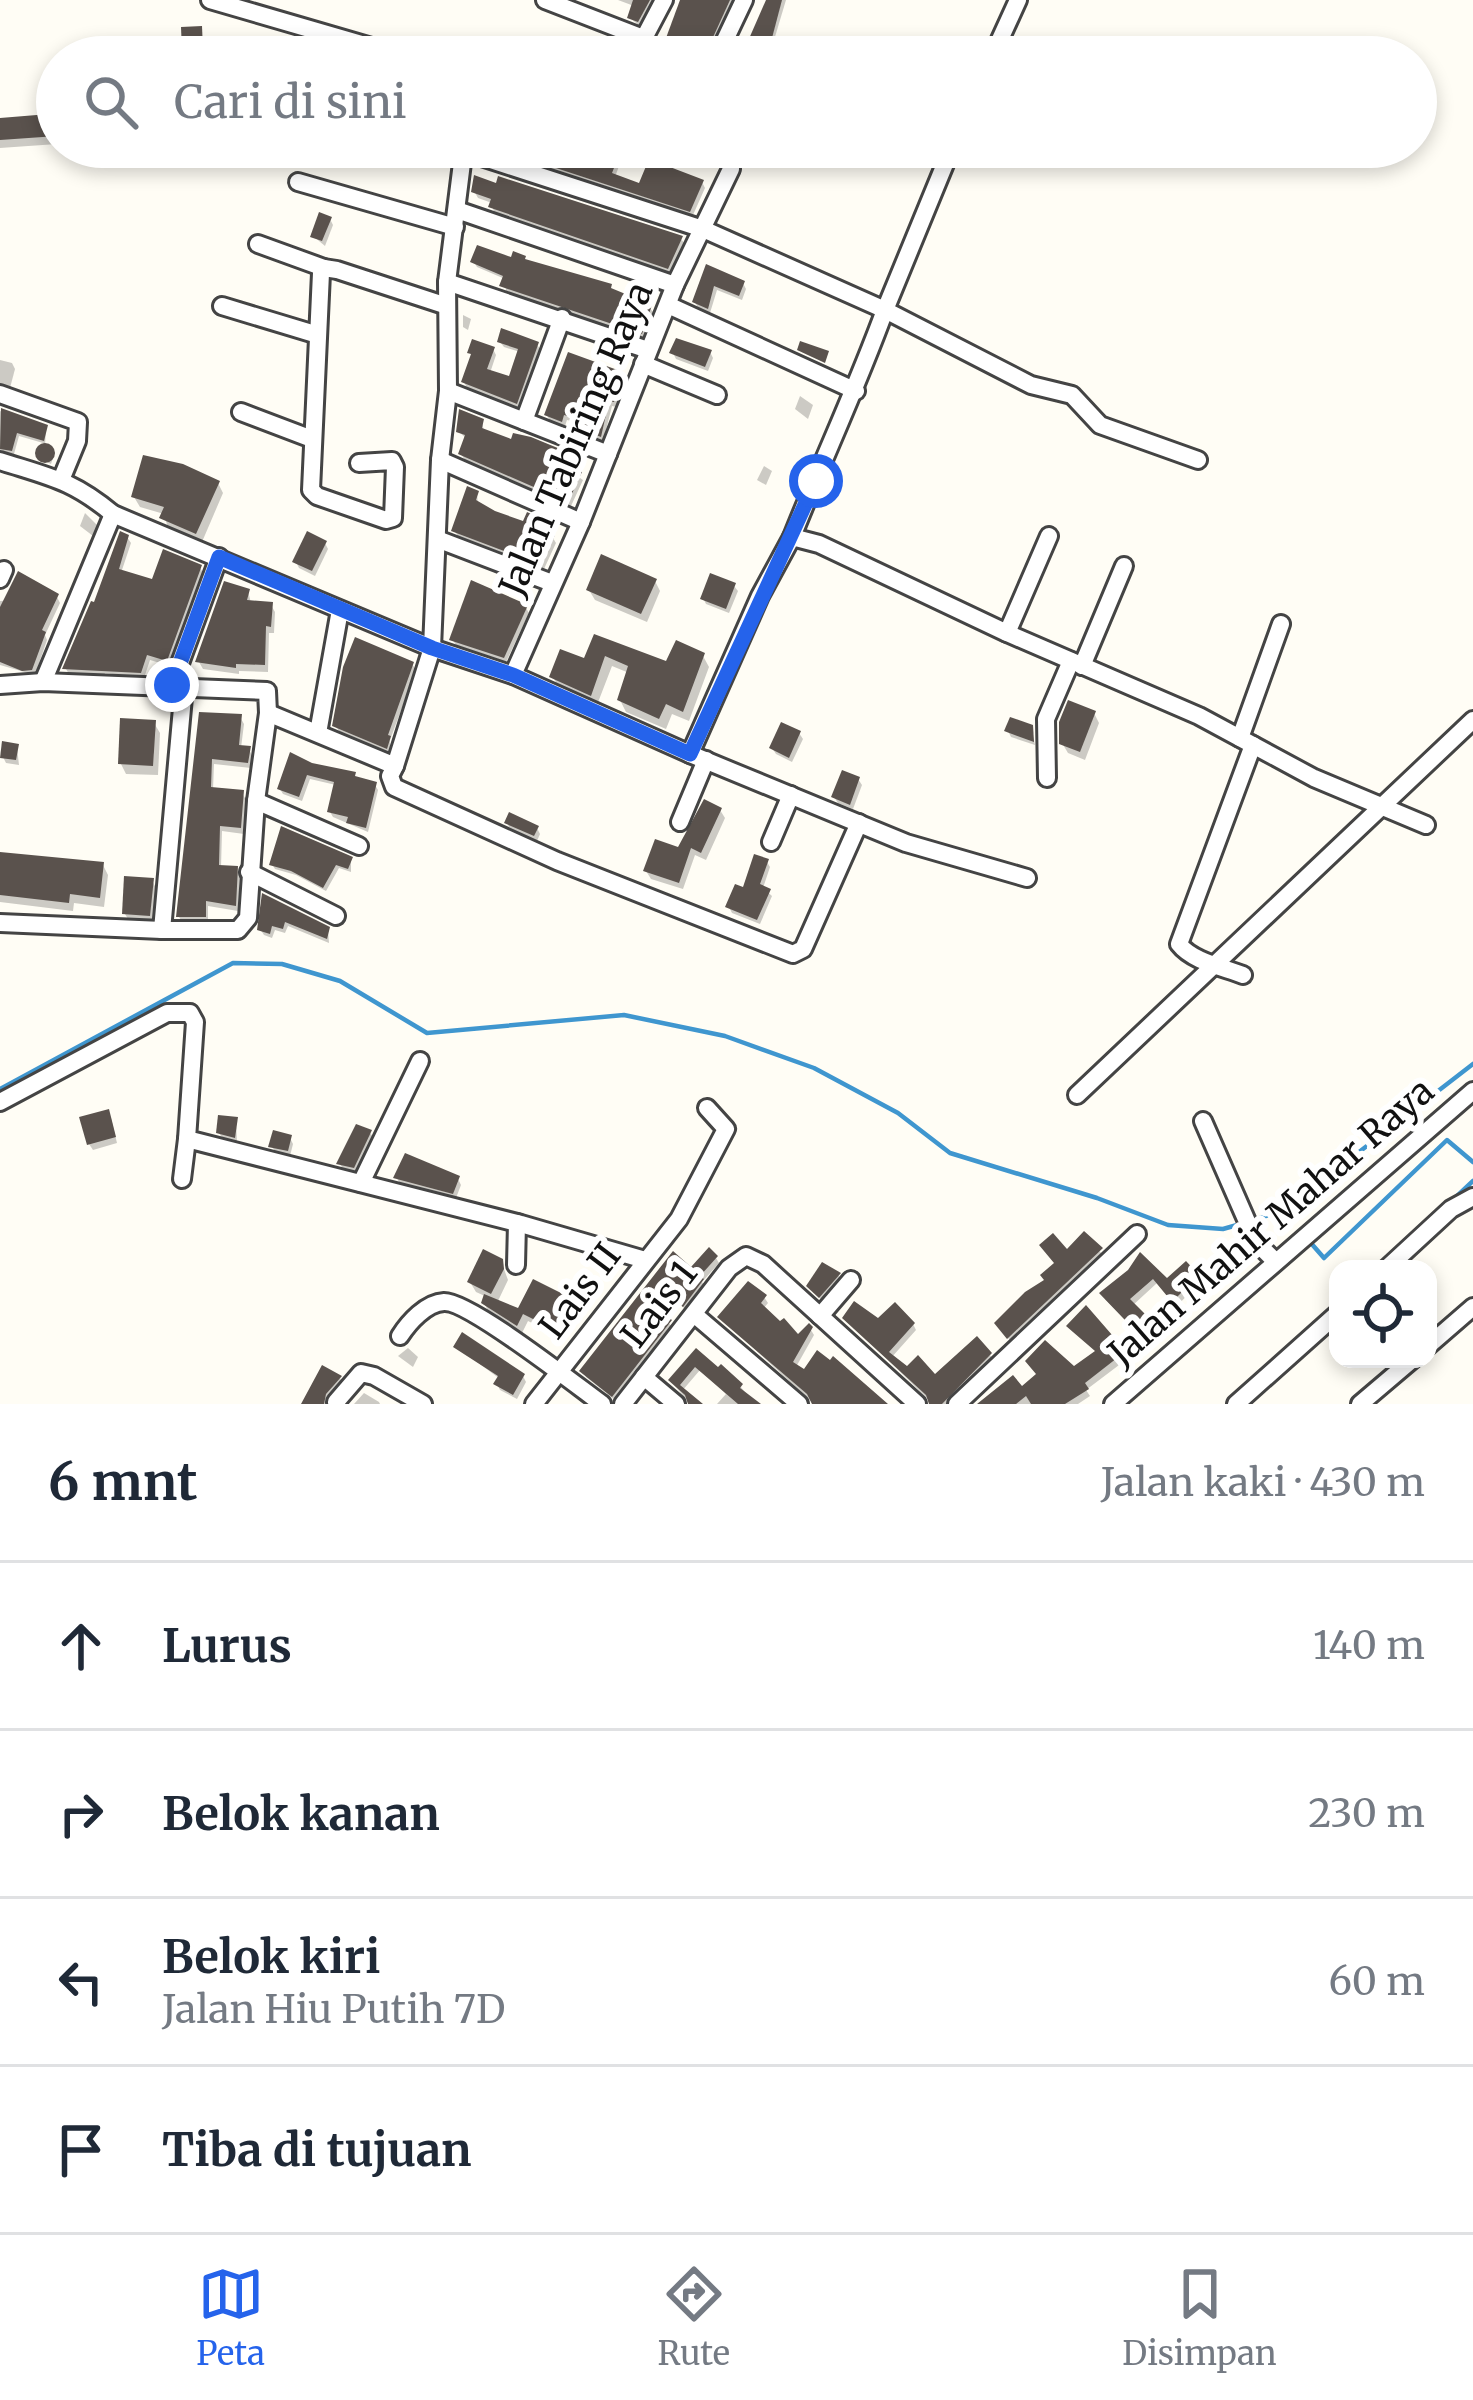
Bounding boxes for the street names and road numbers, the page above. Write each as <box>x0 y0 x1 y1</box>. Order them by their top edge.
street label: Jalan Tabiring Raya <box>489 275 662 604</box>
street label: Jalan Mahir Mahar Raya <box>1098 1068 1443 1376</box>
street label: Lais II <box>530 1235 630 1347</box>
street label: Lais 1 <box>611 1252 707 1356</box>

